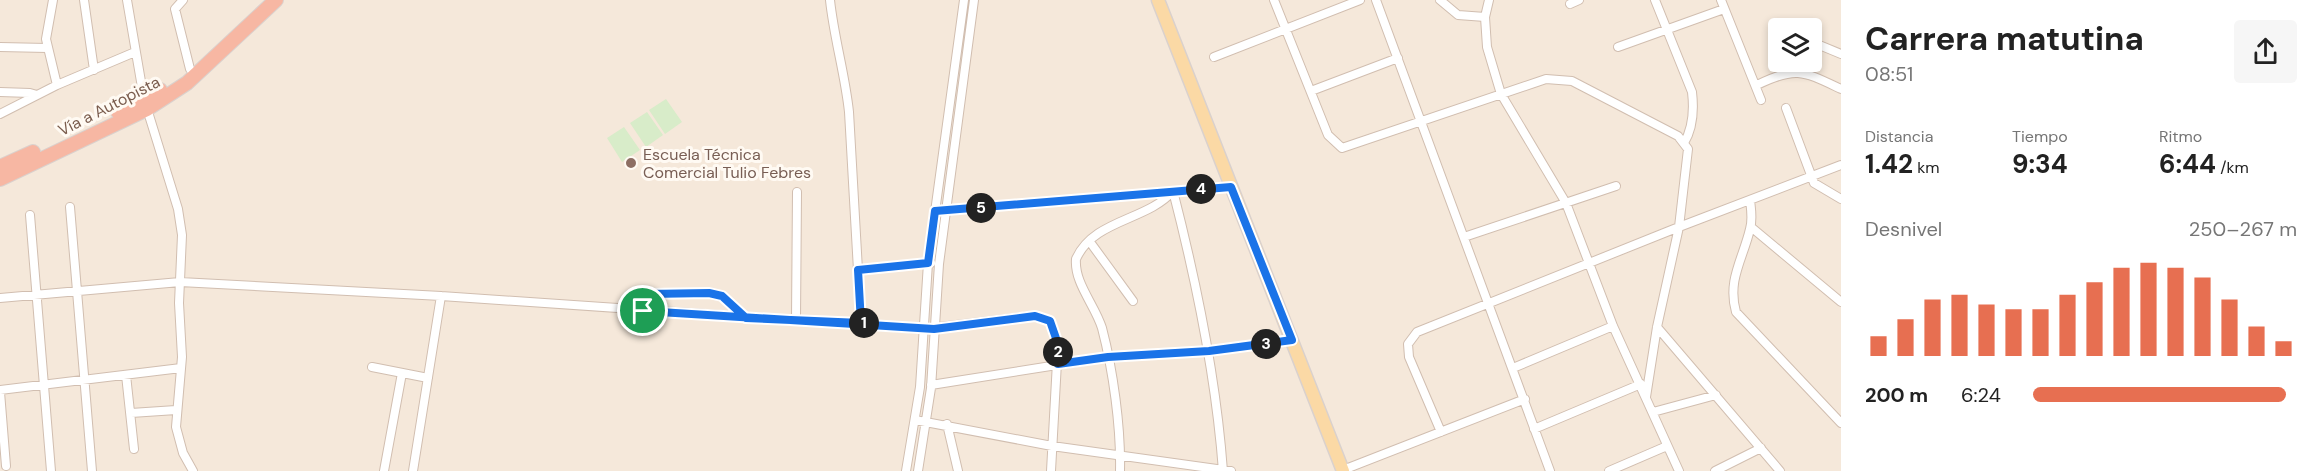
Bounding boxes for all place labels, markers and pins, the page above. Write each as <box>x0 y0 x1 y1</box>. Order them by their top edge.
place label: Escuela Técnica Comercial Tulio Febres <box>643 144 811 183</box>
marker: Escuela Técnica Comercial Tulio Febres <box>624 156 638 170</box>
pin: 4 <box>1186 174 1216 204</box>
pin: 5 <box>966 193 996 223</box>
pin <box>617 285 668 336</box>
pin: 1 <box>849 308 879 338</box>
pin: 3 <box>1251 329 1281 359</box>
pin: 2 <box>1043 337 1073 367</box>

